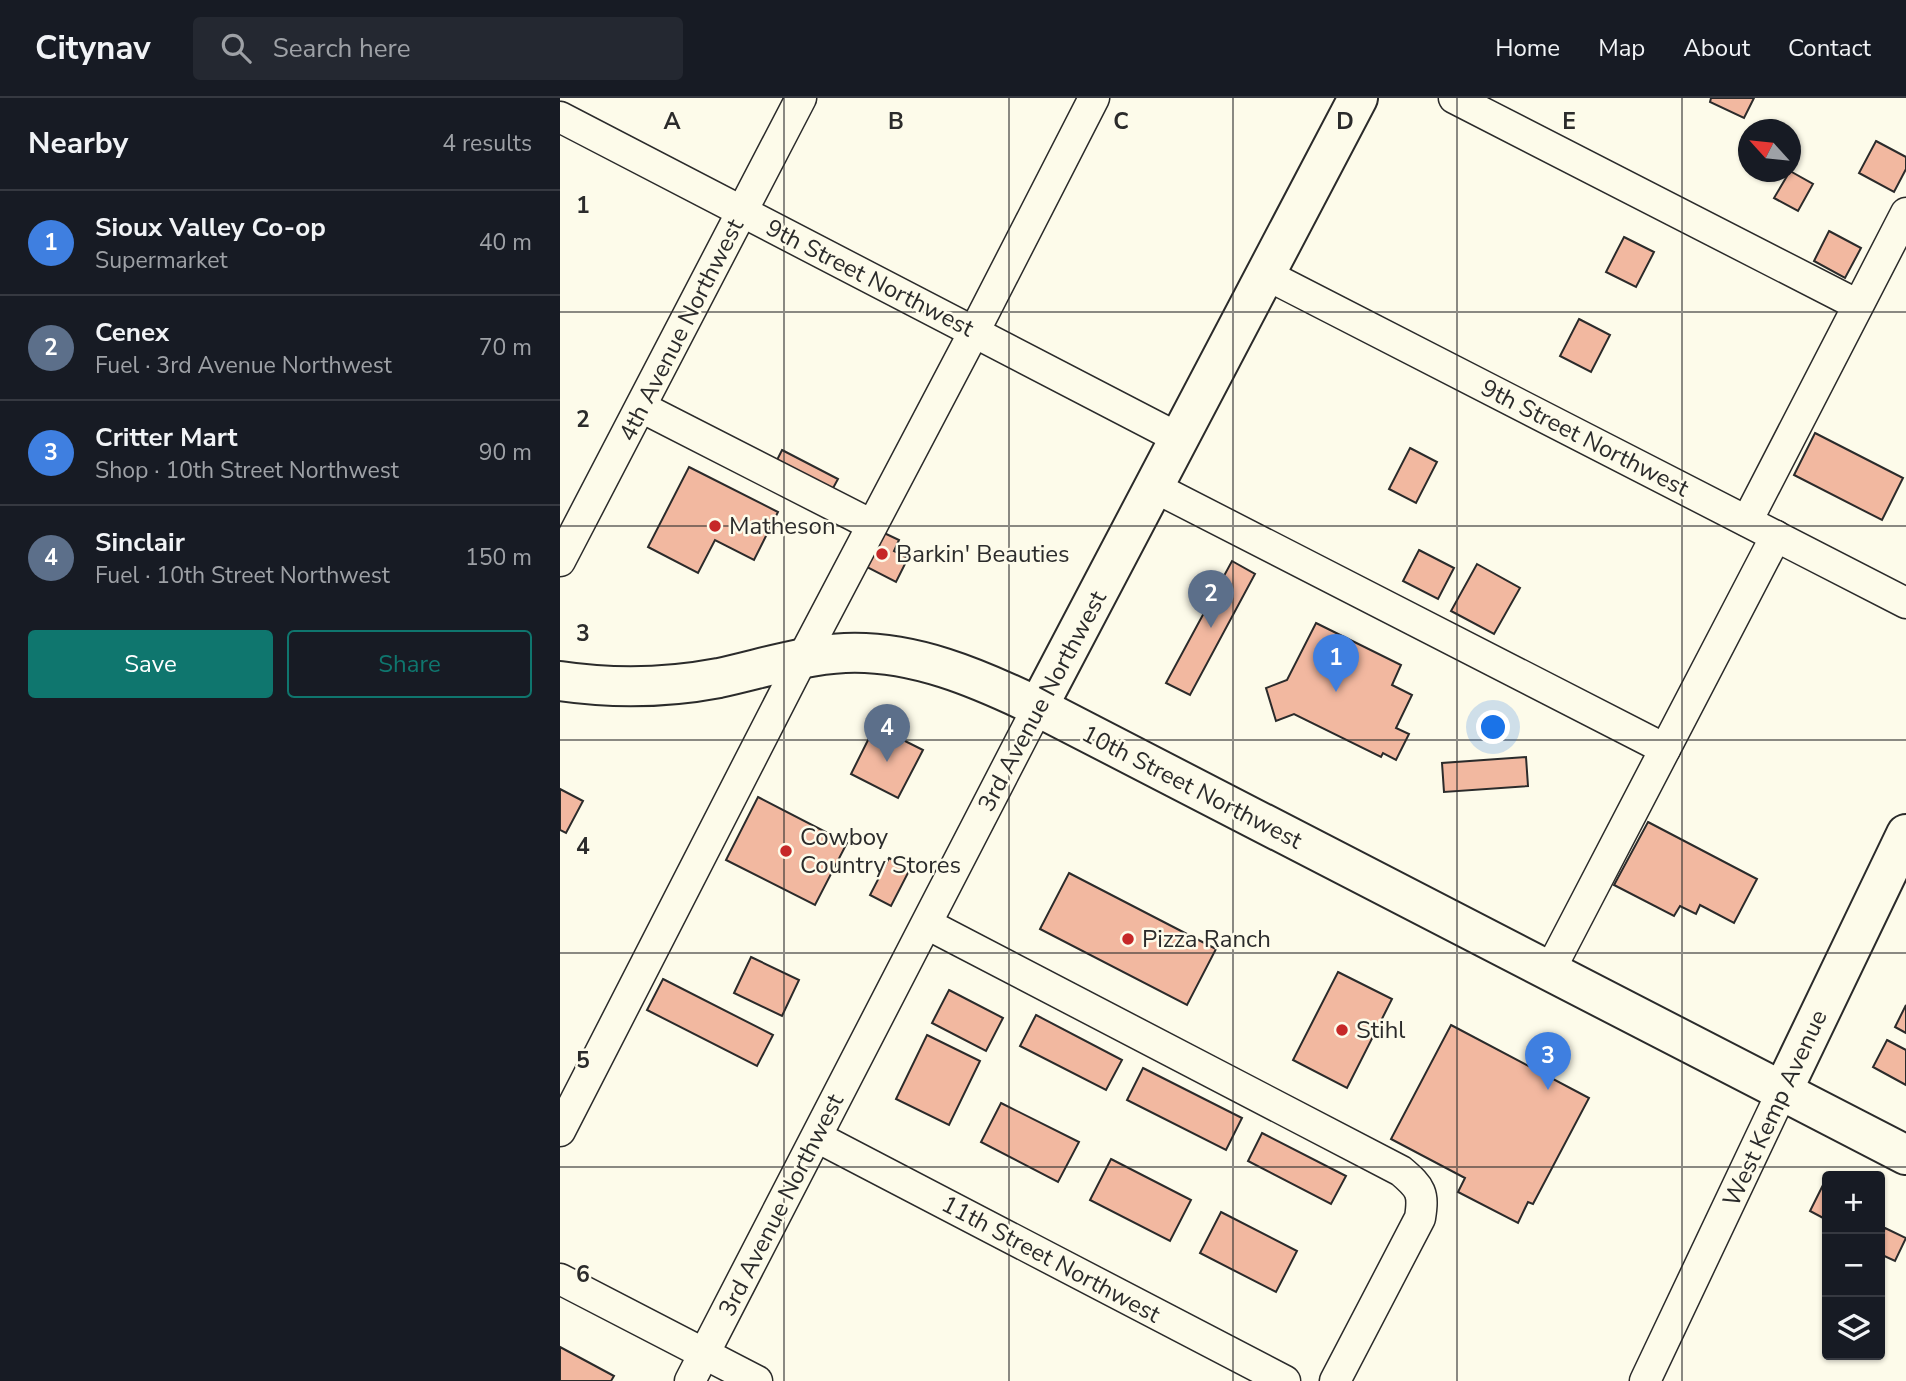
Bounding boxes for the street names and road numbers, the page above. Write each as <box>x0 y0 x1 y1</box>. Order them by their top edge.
street label: 9th Street Northwest <box>761 212 980 345</box>
street label: 4th Avenue Northwest <box>611 213 751 447</box>
street label: 9th Street Northwest <box>1476 372 1695 505</box>
street label: 3rd Avenue Northwest <box>970 584 1114 817</box>
street label: 10th Street Northwest <box>1076 717 1308 857</box>
street label: West Kemp Avenue <box>1715 1004 1835 1212</box>
street label: 3rd Avenue Northwest <box>711 1088 851 1322</box>
street label: 11th Street Northwest <box>936 1188 1167 1331</box>

